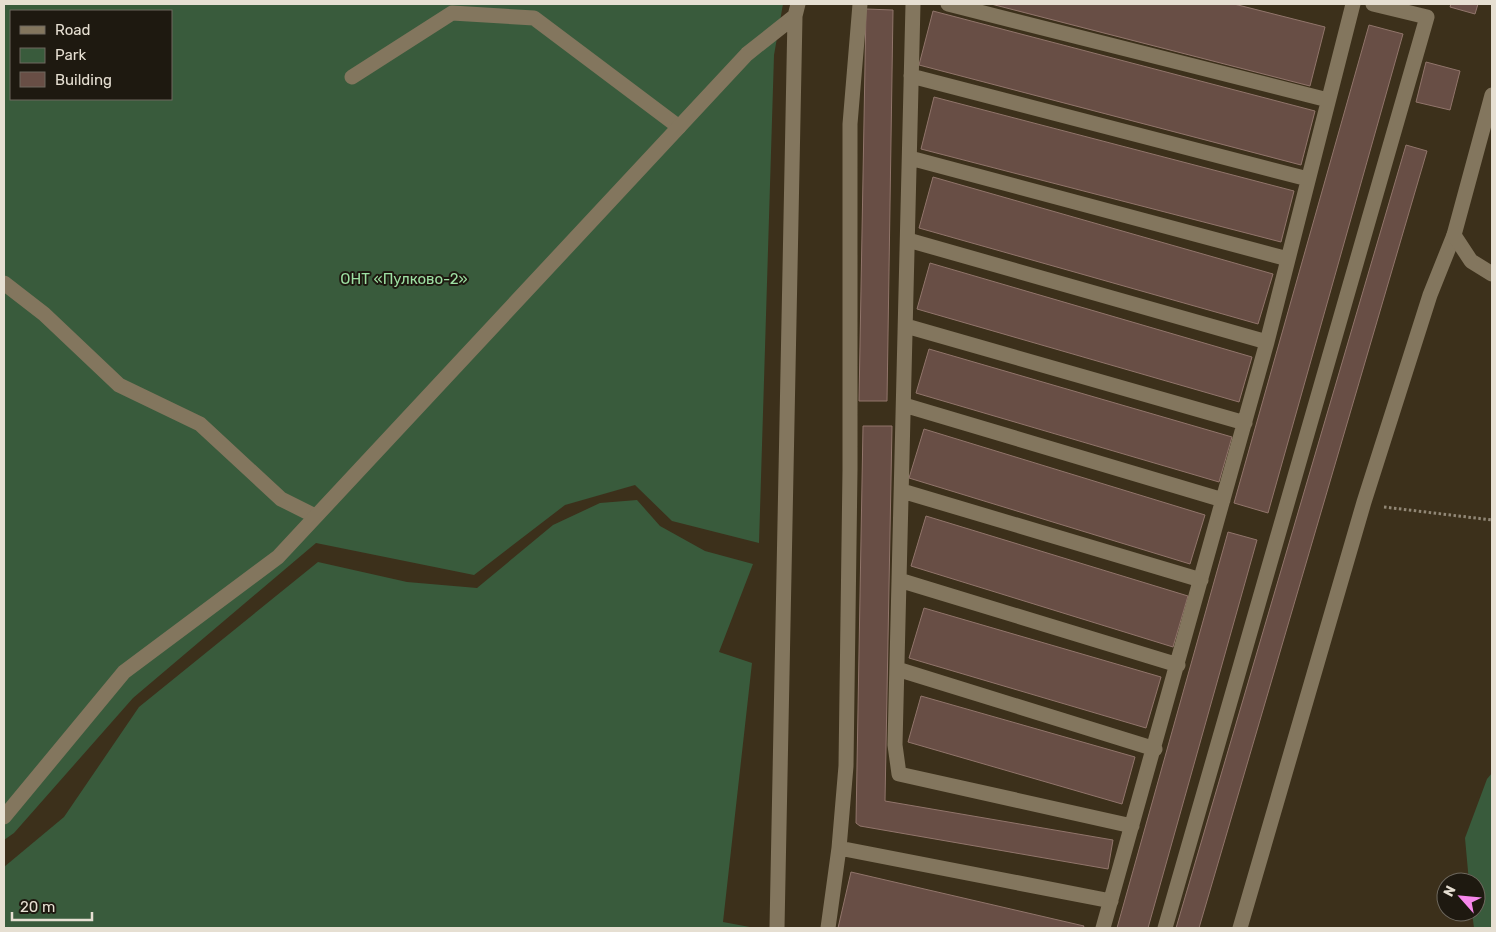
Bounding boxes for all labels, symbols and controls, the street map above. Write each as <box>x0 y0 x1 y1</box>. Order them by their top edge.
legend <box>10 10 172 100</box>
text: Road <box>55 21 91 39</box>
text: Park <box>55 46 86 64</box>
text: Building <box>55 71 112 89</box>
park label: ОНТ «Пулково-2» <box>340 270 468 288</box>
north arrow <box>1436 872 1486 922</box>
text: N <box>1440 883 1460 900</box>
scale bar <box>12 890 92 922</box>
text: 20 m <box>20 898 55 916</box>

